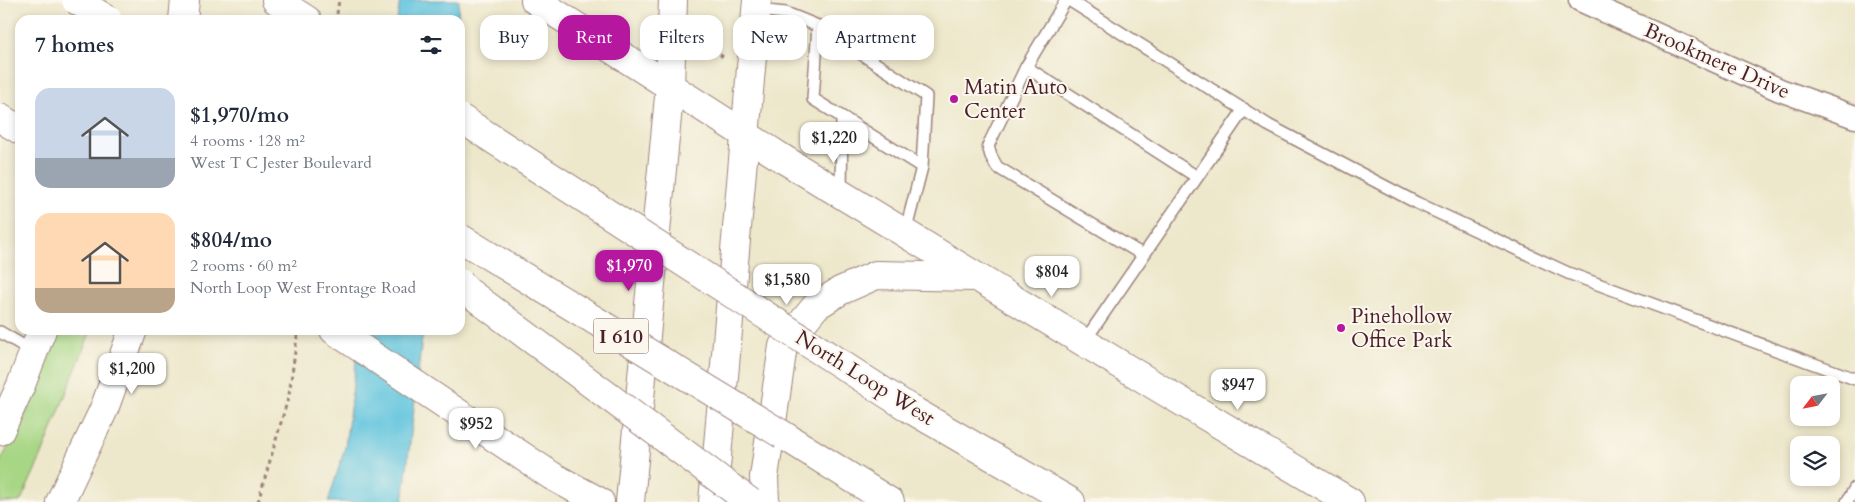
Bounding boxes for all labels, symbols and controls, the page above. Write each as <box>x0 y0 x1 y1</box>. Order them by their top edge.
chip: Buy <box>480 15 548 60</box>
chip: Rent <box>558 15 630 60</box>
chip: Filters <box>640 15 723 60</box>
chip: New <box>733 15 807 60</box>
chip: Apartment <box>817 15 934 60</box>
street label: Brookmere Drive <box>1639 16 1795 106</box>
text: 7 homes <box>35 31 114 60</box>
icon: filters <box>417 31 445 59</box>
place label: Matin Auto Center <box>964 73 1067 126</box>
marker: Matin Auto Center <box>948 93 960 105</box>
text: $1,970/mo <box>190 101 289 130</box>
icon: home <box>75 108 135 168</box>
pin: $1,220 <box>793 121 875 164</box>
text: $1,220 <box>811 127 857 149</box>
text: 4 rooms · 128 m² <box>190 130 305 152</box>
text: West T C Jester Boulevard <box>190 152 372 174</box>
text: $804/mo <box>190 226 272 255</box>
icon: home <box>75 233 135 293</box>
pin: $1,970 <box>588 250 670 292</box>
text: 2 rooms · 60 m² <box>190 255 297 277</box>
text: $1,970 <box>606 255 652 277</box>
pin: $804 <box>1022 256 1082 298</box>
text: $804 <box>1036 261 1068 283</box>
pin: $1,580 <box>746 264 828 306</box>
text: $1,580 <box>764 269 810 291</box>
text: North Loop West Frontage Road <box>190 277 416 299</box>
place label: Pinehollow Office Park <box>1351 302 1453 355</box>
road number: I 610 <box>594 318 648 354</box>
marker: Pinehollow Office Park <box>1335 322 1347 334</box>
street label: North Loop West <box>790 323 941 433</box>
pin: $1,200 <box>91 352 173 395</box>
text: $1,200 <box>109 358 155 380</box>
pin: $947 <box>1208 368 1268 411</box>
text: $947 <box>1222 374 1254 396</box>
north arrow <box>1790 376 1840 426</box>
map controls <box>1790 376 1840 486</box>
pin: $952 <box>446 408 506 450</box>
text: $952 <box>460 413 492 435</box>
button: layers <box>1790 436 1840 486</box>

